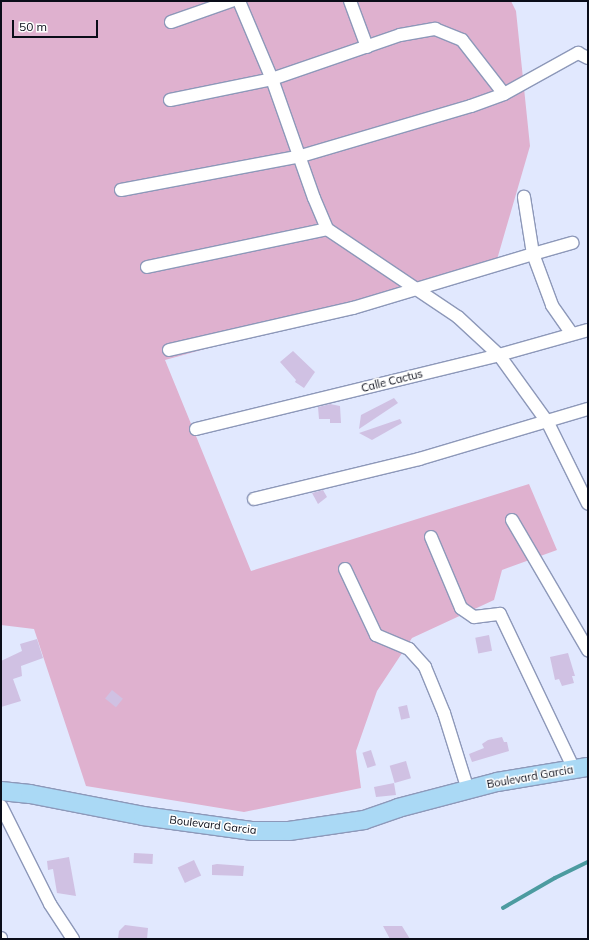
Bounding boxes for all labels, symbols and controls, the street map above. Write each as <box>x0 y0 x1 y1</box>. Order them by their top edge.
scale bar <box>14 12 100 38</box>
text: 50 m <box>19 19 47 34</box>
street label: Calle Cactus <box>360 367 424 395</box>
street label: Boulevard Garcia <box>486 763 574 791</box>
street label: Boulevard Garcia <box>169 813 257 837</box>

